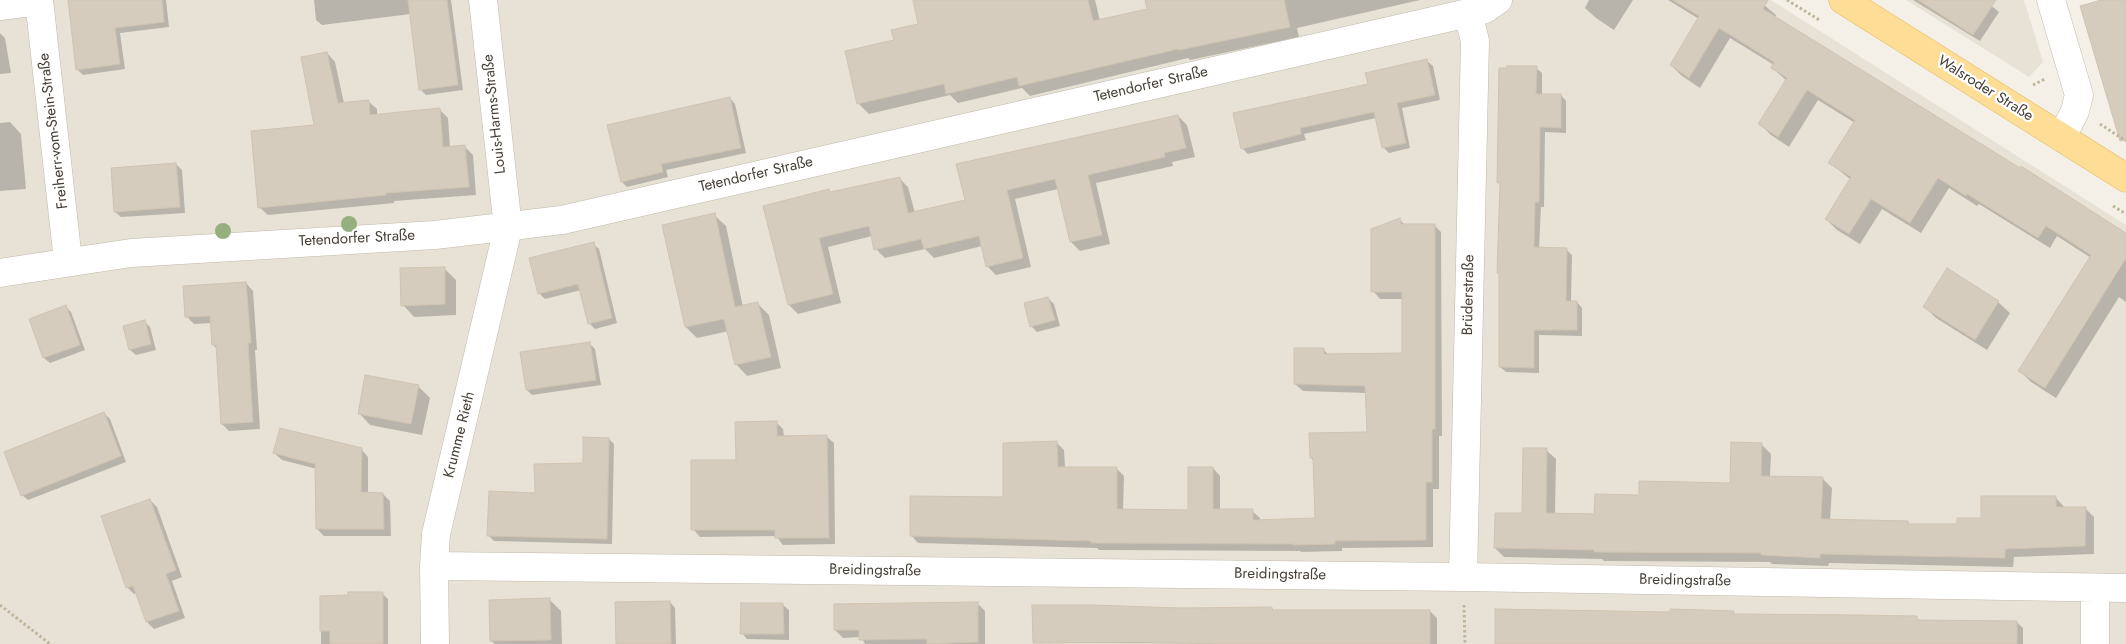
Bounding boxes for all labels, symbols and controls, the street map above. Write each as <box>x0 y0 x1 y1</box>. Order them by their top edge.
street label: Freiherr-vom-Stein-Straße <box>35 52 73 210</box>
street label: Walsroder Straße <box>1934 52 2036 126</box>
street label: Louis-Harms-Straße <box>480 53 510 175</box>
street label: Tetendorfer Straße <box>1092 63 1210 107</box>
street label: Tetendorfer Straße <box>697 153 815 197</box>
street label: Tetendorfer Straße <box>298 227 416 251</box>
street label: Brüderstraße <box>1459 254 1479 336</box>
street label: Krumme Rieth <box>441 390 479 480</box>
street label: Breidingstraße <box>829 561 921 581</box>
street label: Breidingstraße <box>1234 565 1326 585</box>
street label: Breidingstraße <box>1639 571 1731 591</box>

